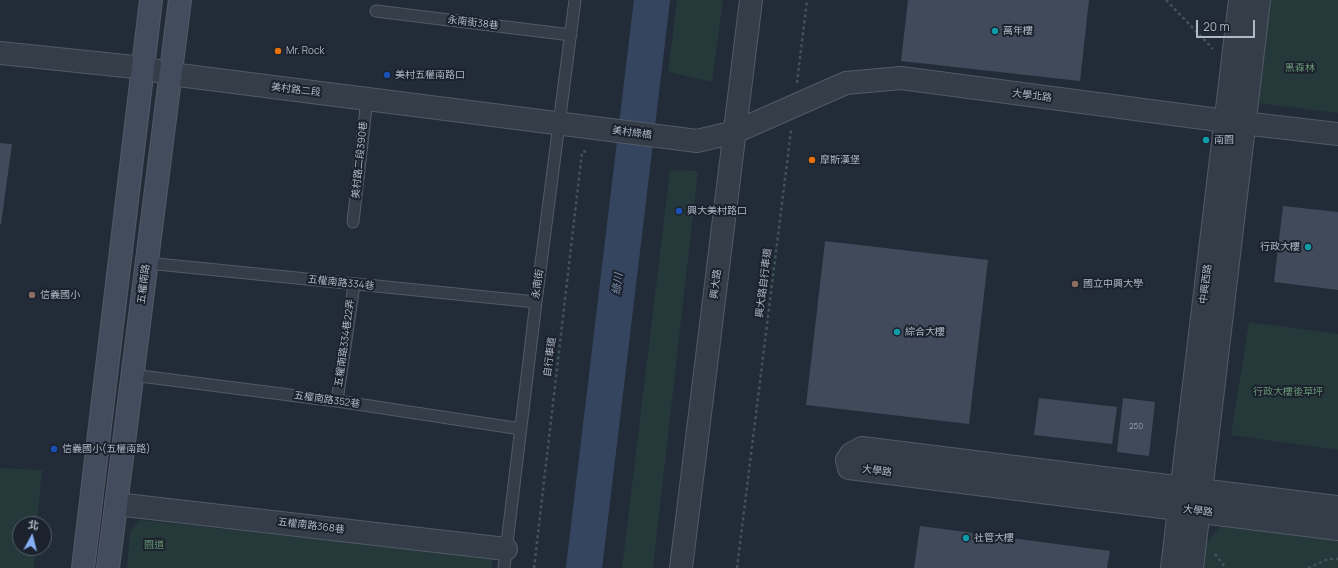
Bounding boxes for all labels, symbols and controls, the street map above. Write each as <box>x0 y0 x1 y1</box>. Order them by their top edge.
scale bar <box>1198 12 1257 38</box>
street label: 永南街38巷 <box>447 14 499 32</box>
text: 20 m <box>1203 18 1230 35</box>
place label: 萬年樓 <box>1003 25 1033 37</box>
marker: 萬年樓 <box>990 26 1000 36</box>
place label: Mr. Rock <box>286 45 324 57</box>
marker: Mr. Rock <box>273 46 283 56</box>
park label: 黑森林 <box>1285 62 1315 74</box>
place label: 美村五權南路口 <box>395 69 465 81</box>
marker: 美村五權南路口 <box>382 70 392 80</box>
street label: 美村路二段 <box>270 81 322 99</box>
street label: 大學北路 <box>1011 88 1053 104</box>
street label: 美村路二段390巷 <box>350 121 370 199</box>
street label: 美村綠橋 <box>611 125 653 141</box>
place label: 南園 <box>1214 134 1234 146</box>
marker: 南園 <box>1201 135 1211 145</box>
place label: 摩斯漢堡 <box>820 154 860 166</box>
marker: 摩斯漢堡 <box>807 155 817 165</box>
place label: 興大美村路口 <box>687 205 747 217</box>
marker: 興大美村路口 <box>674 206 684 216</box>
place label: 行政大樓 <box>1260 241 1300 253</box>
marker: 行政大樓 <box>1303 242 1313 252</box>
street label: 興大路自行車道 <box>754 248 774 318</box>
street label: 五權南路 <box>136 263 152 305</box>
street label: 中興西路 <box>1198 263 1214 305</box>
street label: 永南街 <box>530 268 546 300</box>
street label: 興大路 <box>708 268 724 300</box>
water label: 綠川 <box>610 272 626 296</box>
street label: 五權南路334巷 <box>307 274 375 292</box>
place label: 國立中興大學 <box>1083 278 1143 290</box>
marker: 國立中興大學 <box>1070 279 1080 289</box>
place label: 信義國小 <box>40 289 80 301</box>
marker: 信義國小 <box>27 290 37 300</box>
street label: 五權南路334巷22弄 <box>333 298 357 388</box>
place label: 綜合大樓 <box>905 326 945 338</box>
marker: 綜合大樓 <box>892 327 902 337</box>
street label: 自行車道 <box>542 336 558 378</box>
park label: 行政大樓後草坪 <box>1253 386 1323 398</box>
street label: 五權南路352巷 <box>293 389 361 411</box>
house number: 250 <box>1129 422 1143 432</box>
place label: 信義國小(五權南路) <box>62 443 151 455</box>
marker: 信義國小(五權南路) <box>49 444 59 454</box>
street label: 大學路 <box>861 463 893 479</box>
street label: 大學路 <box>1182 503 1214 519</box>
north arrow <box>12 516 52 556</box>
text: 北 <box>27 516 40 533</box>
street label: 五權南路368巷 <box>277 516 345 536</box>
place label: 社管大樓 <box>974 532 1014 544</box>
marker: 社管大樓 <box>961 533 971 543</box>
park label: 園道 <box>144 539 164 551</box>

